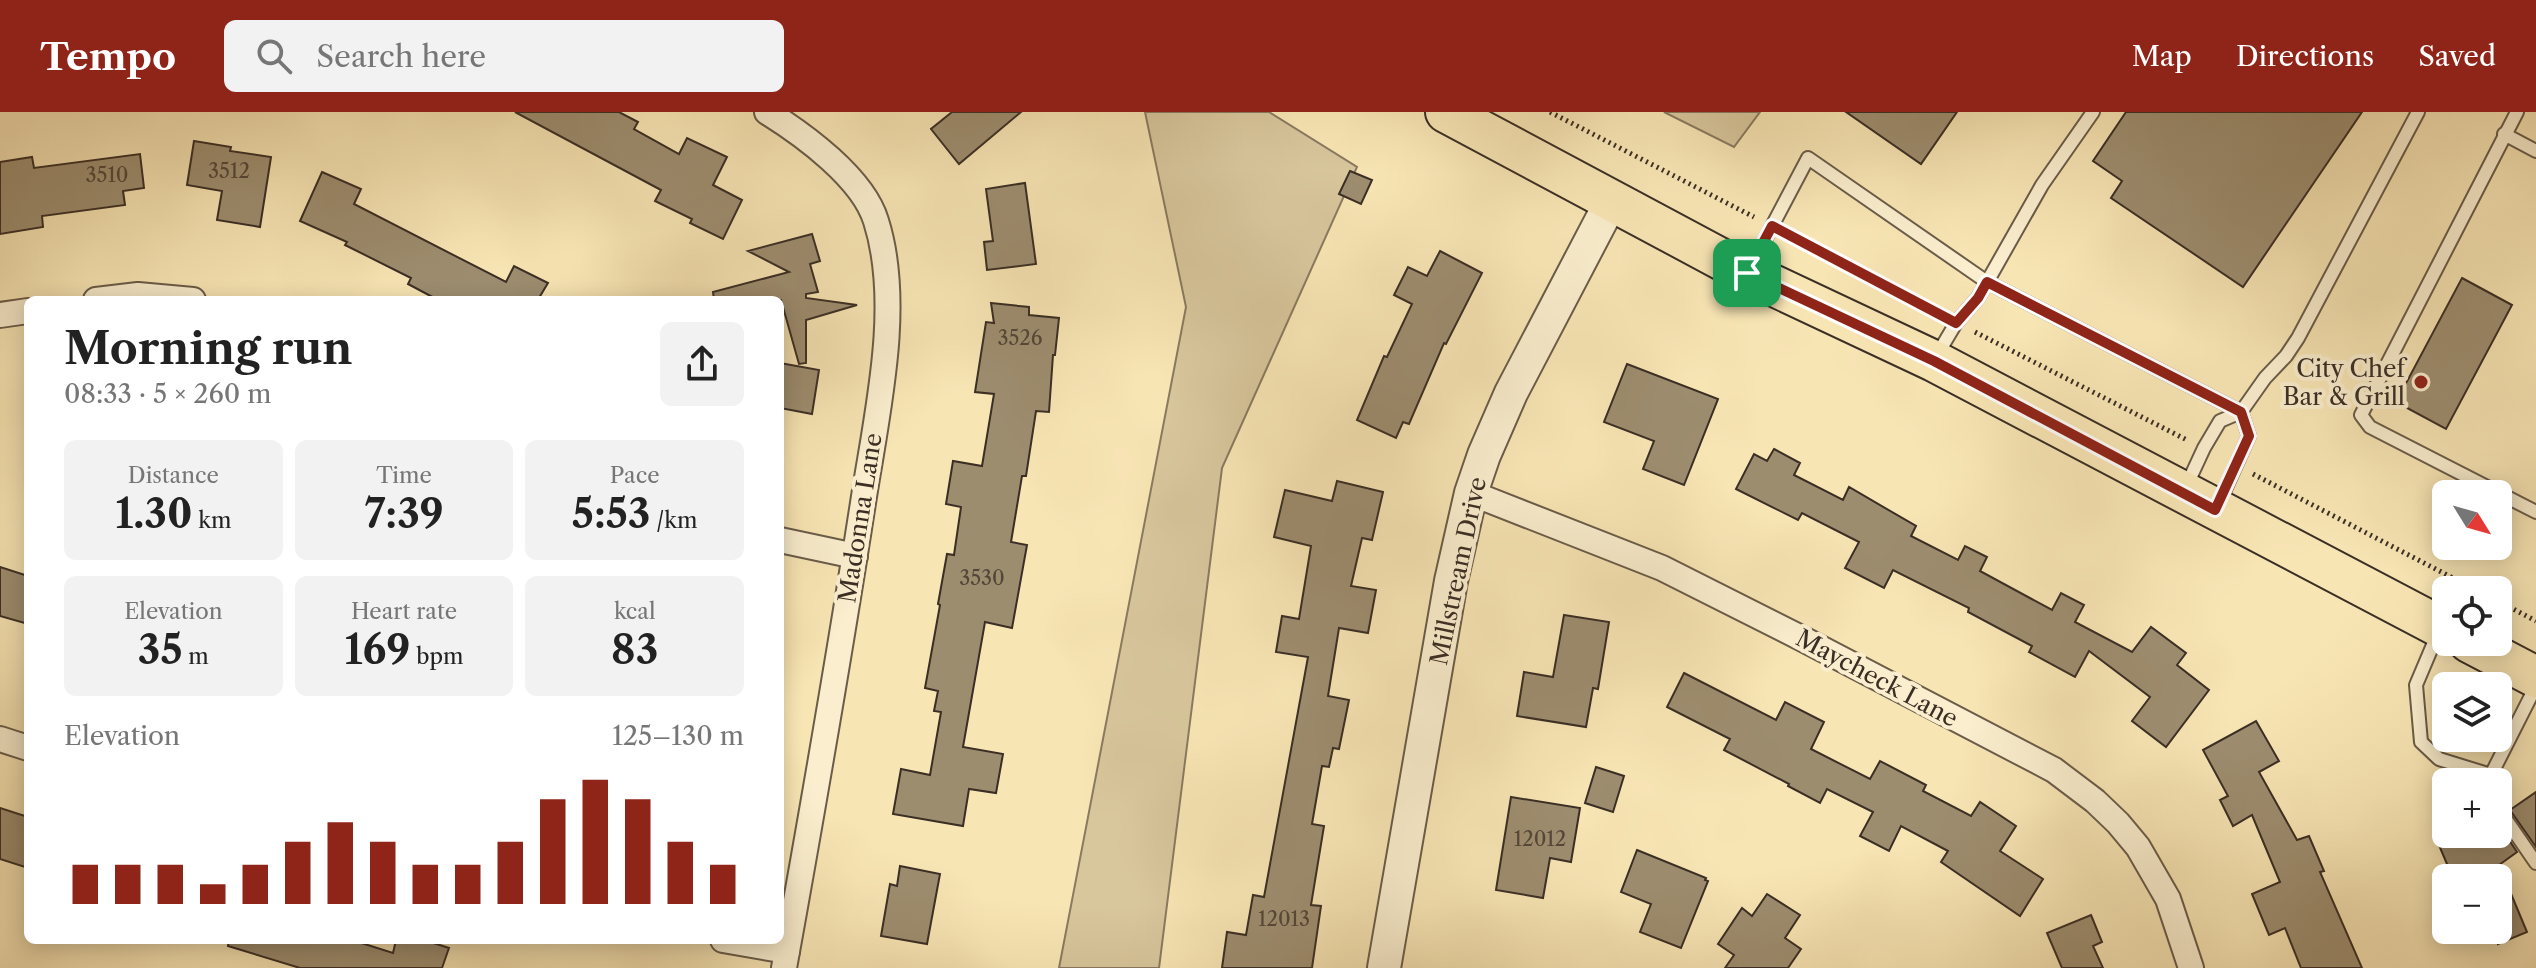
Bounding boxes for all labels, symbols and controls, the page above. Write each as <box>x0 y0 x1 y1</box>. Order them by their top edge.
search box <box>224 20 784 92</box>
text: Tempo <box>40 33 176 80</box>
icon: search <box>252 34 296 78</box>
text: Search here <box>316 38 486 75</box>
text: Map <box>2132 39 2192 73</box>
text: Directions <box>2236 39 2374 73</box>
text: Saved <box>2418 39 2496 73</box>
house number: 3512 <box>208 159 250 183</box>
house number: 3510 <box>86 163 128 187</box>
pin <box>1713 239 1781 307</box>
icon: arrive <box>1725 251 1769 295</box>
text: Morning run <box>64 321 353 375</box>
button: share <box>660 322 744 406</box>
house number: 3526 <box>997 326 1043 350</box>
place label: City Chef Bar & Grill <box>2283 354 2407 411</box>
marker: City Chef Bar & Grill <box>2412 373 2430 391</box>
text: 08:33 · 5 × 260 m <box>64 378 271 410</box>
street label: Madonna Lane <box>832 431 888 605</box>
text: Distance <box>128 462 219 489</box>
text: Time <box>376 462 432 489</box>
text: Pace <box>610 462 660 489</box>
street label: Millstream Drive <box>1424 474 1492 668</box>
north arrow <box>2432 480 2512 560</box>
map controls <box>2432 480 2512 944</box>
text: 1.30 <box>115 489 192 538</box>
text: 7:39 <box>364 489 444 538</box>
text: 5:53 <box>572 489 650 538</box>
text: km <box>192 507 231 534</box>
text: /km <box>650 507 697 534</box>
house number: 3530 <box>959 566 1005 590</box>
button: locate <box>2432 576 2512 656</box>
text: Elevation <box>124 598 222 625</box>
text: Heart rate <box>351 598 457 625</box>
text: kcal <box>614 598 655 625</box>
street label: Maycheck Lane <box>1791 623 1963 733</box>
text: 35 <box>138 625 182 674</box>
text: 169 <box>345 625 410 674</box>
text: 83 <box>611 625 658 674</box>
text: m <box>182 643 209 670</box>
text: bpm <box>410 643 463 670</box>
button: layers <box>2432 672 2512 752</box>
text: Elevation <box>64 720 180 752</box>
text: 125–130 m <box>612 720 744 752</box>
button: + <box>2432 768 2512 848</box>
house number: 12012 <box>1514 827 1566 851</box>
button: − <box>2432 864 2512 944</box>
house number: 12013 <box>1258 907 1310 931</box>

